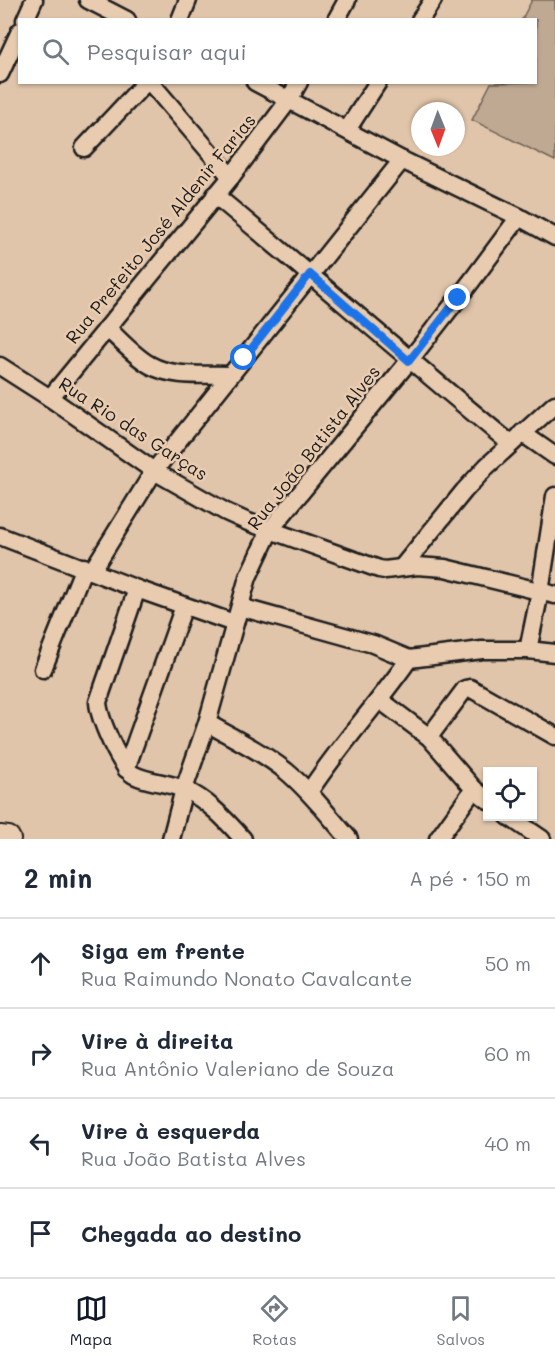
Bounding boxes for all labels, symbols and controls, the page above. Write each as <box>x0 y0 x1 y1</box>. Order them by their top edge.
search box <box>18 18 537 84</box>
icon: search <box>39 35 72 68</box>
text: Pesquisar aqui <box>87 37 247 66</box>
north arrow <box>411 102 465 156</box>
street label: Rua Prefeito José Aldenir Farias <box>60 108 261 348</box>
route end <box>444 284 470 310</box>
route start <box>230 344 256 370</box>
street label: Rua João Batista Alves <box>241 360 385 535</box>
street label: Rua Rio das Garças <box>54 371 213 485</box>
map controls <box>483 767 537 821</box>
button: locate <box>483 767 537 821</box>
text: 2 min <box>24 861 92 895</box>
text: A pé · 150 m <box>409 865 531 891</box>
text: Siga em frente <box>81 936 245 965</box>
icon: ahead <box>24 947 57 980</box>
text: 50 m <box>485 950 531 976</box>
text: Rua Raimundo Nonato Cavalcante <box>81 965 412 991</box>
text: Vire à direita <box>81 1026 234 1055</box>
icon: right <box>24 1037 57 1070</box>
text: 60 m <box>484 1040 531 1066</box>
text: Rua Antônio Valeriano de Souza <box>81 1055 394 1081</box>
text: Vire à esquerda <box>81 1116 260 1145</box>
icon: left <box>24 1127 57 1160</box>
text: 40 m <box>485 1130 531 1156</box>
text: Rua João Batista Alves <box>81 1145 306 1171</box>
icon: arrive <box>24 1217 57 1250</box>
text: Chegada ao destino <box>81 1219 301 1248</box>
tab: Mapa <box>70 1292 112 1349</box>
tab: Rotas <box>252 1292 297 1349</box>
tab: Salvos <box>436 1292 485 1349</box>

